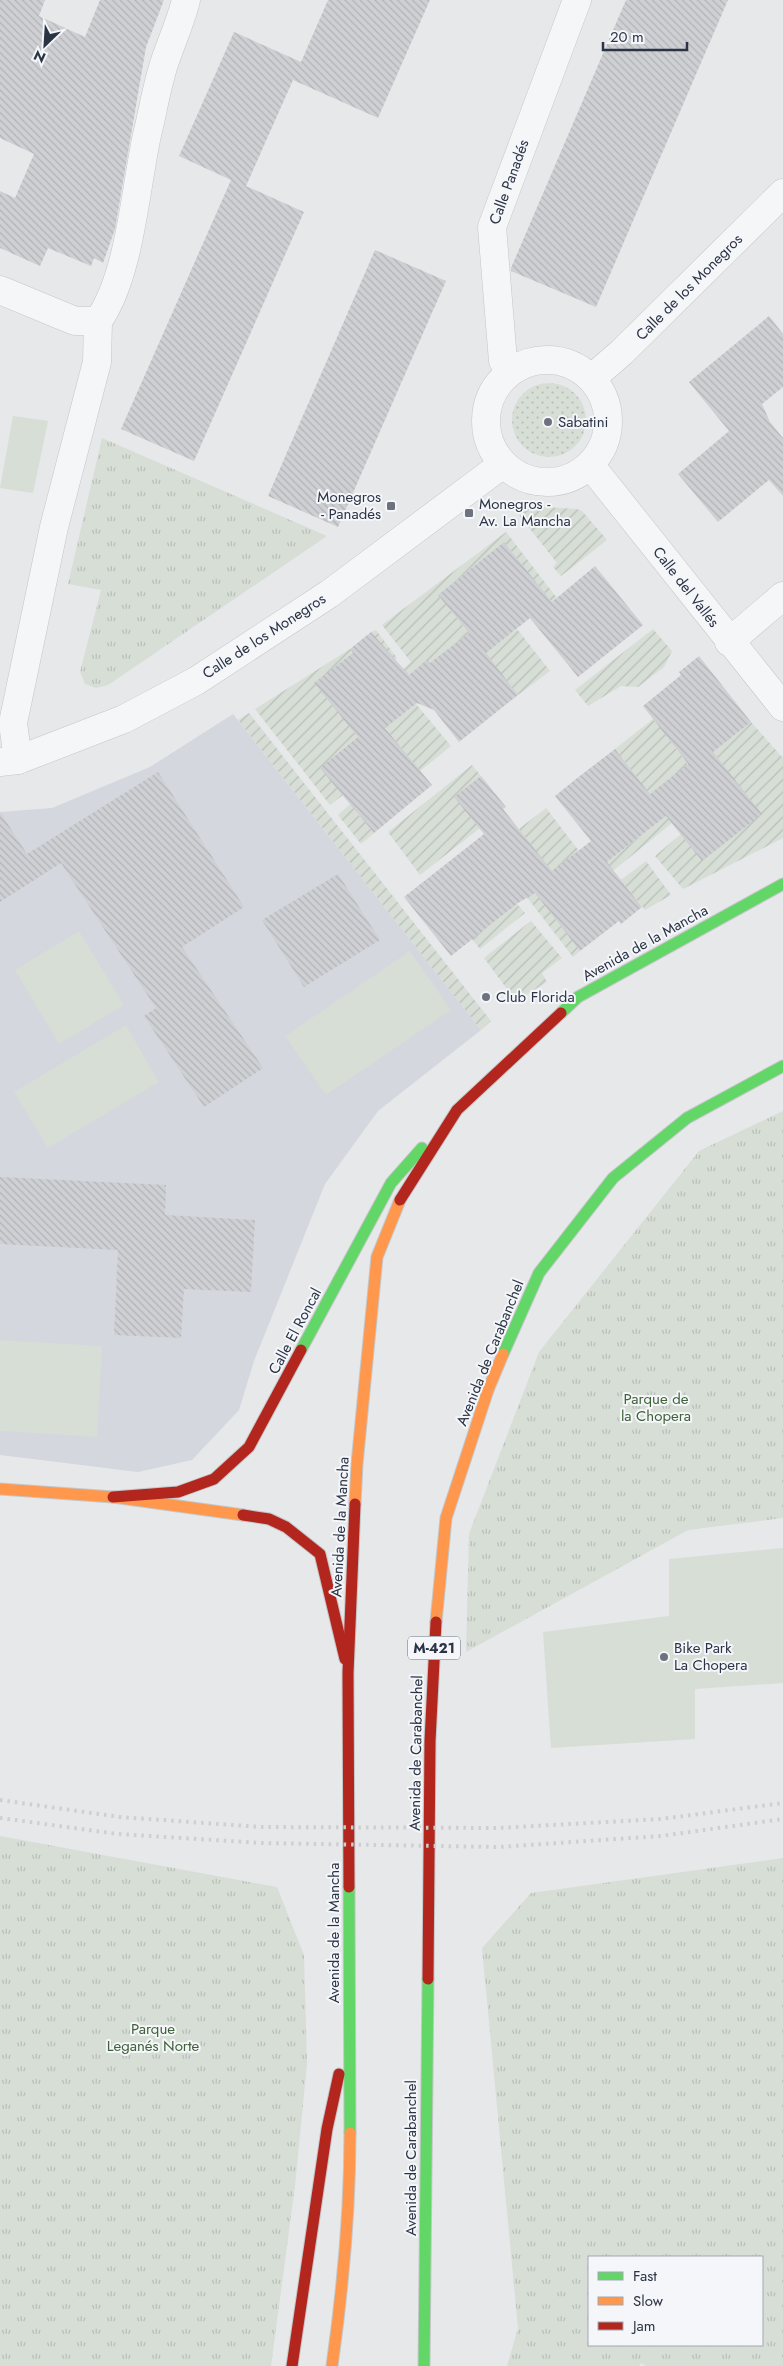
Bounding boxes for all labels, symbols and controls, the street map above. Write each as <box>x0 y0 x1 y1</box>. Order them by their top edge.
north arrow <box>20 20 70 70</box>
scale bar <box>603 20 687 52</box>
text: 20 m <box>610 26 644 48</box>
text: N <box>30 45 49 68</box>
street label: Calle Panadés <box>483 136 535 228</box>
street label: Calle de los Monegros <box>631 229 747 345</box>
place label: Sabatini <box>558 411 608 433</box>
marker: Sabatini <box>542 416 554 428</box>
place label: Monegros - Panadés <box>317 486 381 525</box>
place label: Monegros - Av. La Mancha <box>479 493 571 532</box>
marker: Monegros - Panadés <box>385 500 397 512</box>
marker: Monegros - Av. La Mancha <box>463 507 475 519</box>
street label: Calle del Vallés <box>647 542 725 632</box>
street label: Calle de los Monegros <box>198 588 330 684</box>
street label: Avenida de la Mancha <box>578 899 712 987</box>
place label: Club Florida <box>496 986 575 1008</box>
marker: Club Florida <box>480 991 492 1003</box>
street label: Avenida de Carabanchel <box>451 1277 529 1429</box>
street label: Calle El Roncal <box>263 1284 327 1378</box>
park label: Parque de la Chopera <box>621 1388 691 1427</box>
street label: Avenida de la Mancha <box>325 1456 355 1598</box>
road number: M-421 <box>408 1636 460 1660</box>
place label: Bike Park La Chopera <box>674 1637 747 1676</box>
marker: Bike Park La Chopera <box>658 1651 670 1663</box>
street label: Avenida de Carabanchel <box>404 1675 428 1831</box>
street label: Avenida de la Mancha <box>323 1863 345 2003</box>
park label: Parque Leganés Norte <box>107 2018 200 2057</box>
street label: Avenida de Carabanchel <box>400 2080 422 2236</box>
legend <box>588 2256 763 2346</box>
text: Fast <box>633 2265 657 2287</box>
text: Slow <box>633 2290 664 2312</box>
text: Jam <box>631 2315 656 2337</box>

